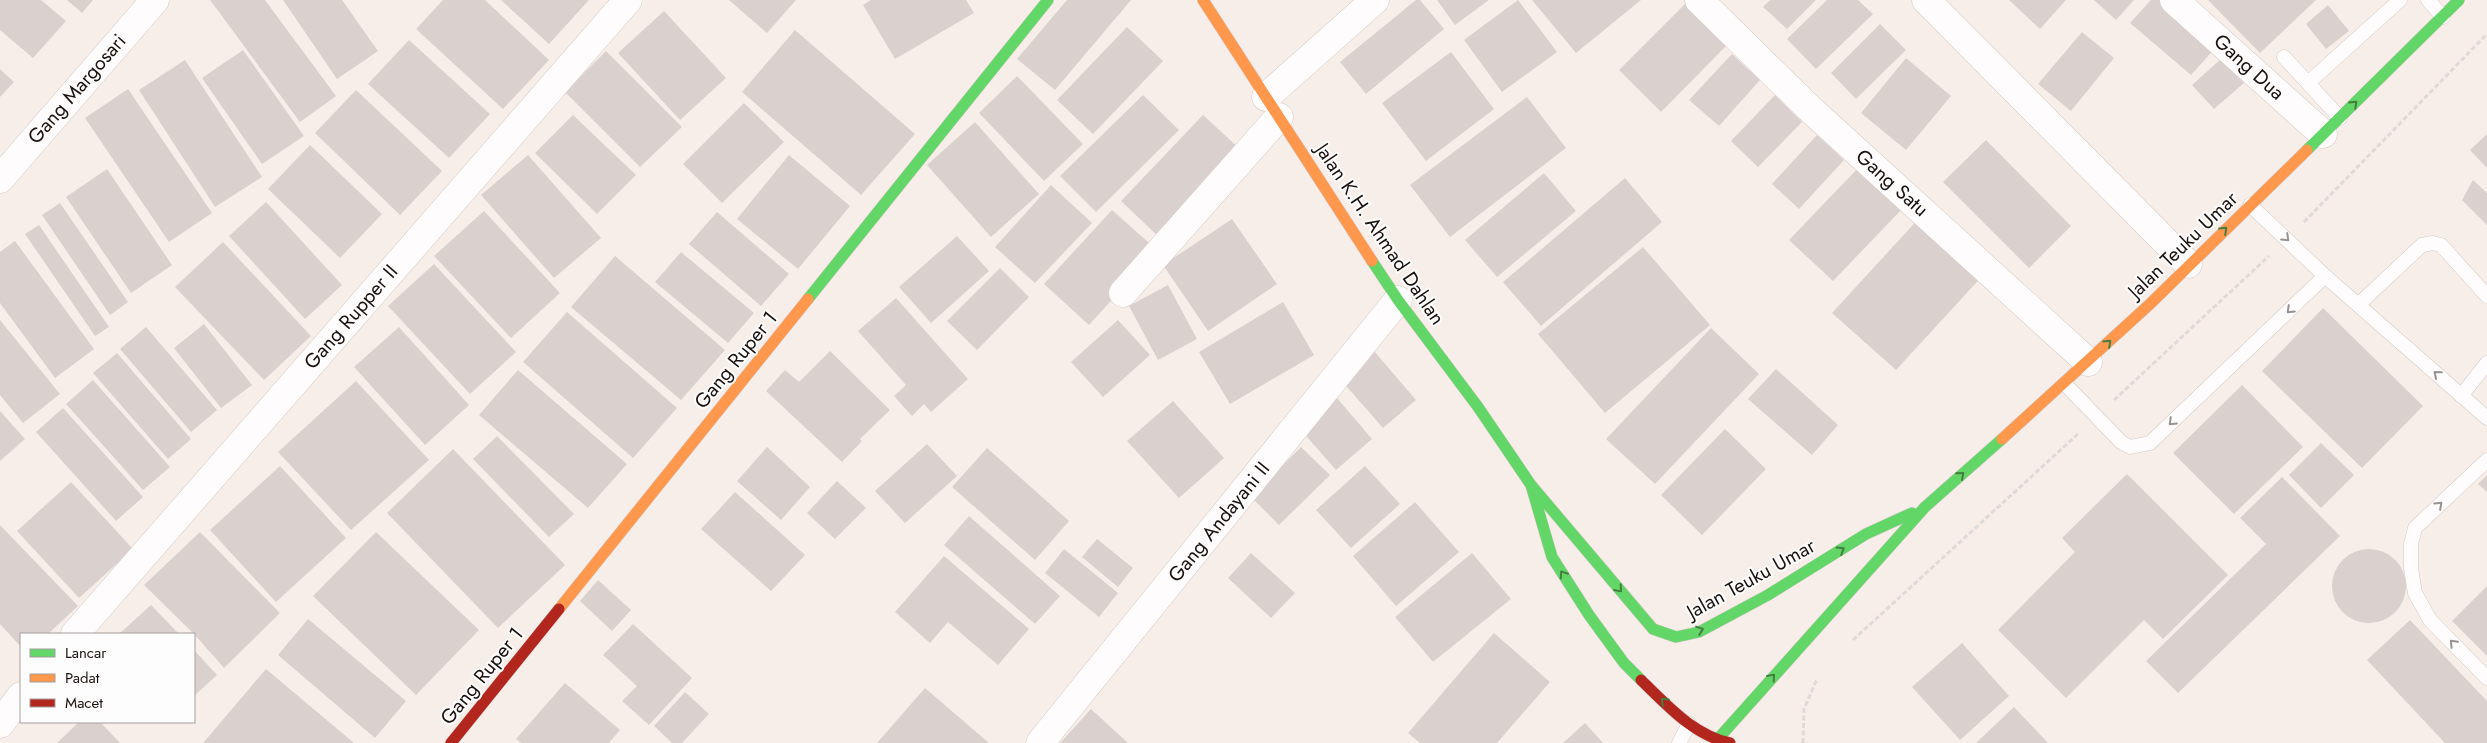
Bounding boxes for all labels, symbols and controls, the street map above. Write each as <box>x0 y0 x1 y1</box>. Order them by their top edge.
street label: Gang Dua <box>2207 27 2291 107</box>
street label: Gang Margosari <box>21 28 133 150</box>
one-way arrow <box>2348 101 2357 110</box>
street label: Jalan K.H. Ahmad Dahlan <box>1307 135 1452 331</box>
street label: Gang Satu <box>1849 142 1935 224</box>
street label: Jalan Teuku Umar <box>2119 185 2245 307</box>
one-way arrow <box>2219 226 2228 235</box>
one-way arrow <box>2280 232 2289 241</box>
street label: Gang Rupper II <box>297 258 405 376</box>
one-way arrow <box>2287 304 2296 313</box>
street label: Gang Ruper 1 <box>688 305 784 415</box>
one-way arrow <box>2102 340 2111 349</box>
one-way arrow <box>2434 372 2443 380</box>
one-way arrow <box>2169 416 2178 425</box>
street label: Gang Andayani II <box>1161 456 1277 588</box>
one-way arrow <box>1956 472 1965 481</box>
one-way arrow <box>2433 502 2442 511</box>
street label: Jalan Teuku Umar <box>1679 532 1821 628</box>
one-way arrow <box>1835 546 1844 556</box>
one-way arrow <box>1560 571 1569 580</box>
one-way arrow <box>1613 584 1622 593</box>
street label: Gang Ruper 1 <box>434 621 530 731</box>
one-way arrow <box>1695 626 1704 636</box>
legend <box>20 633 195 723</box>
one-way arrow <box>2450 639 2459 648</box>
text: Lancar <box>65 642 107 664</box>
text: Padat <box>65 667 100 689</box>
one-way arrow <box>1767 674 1776 683</box>
text: Macet <box>65 692 103 714</box>
one-way arrow <box>1660 698 1669 707</box>

